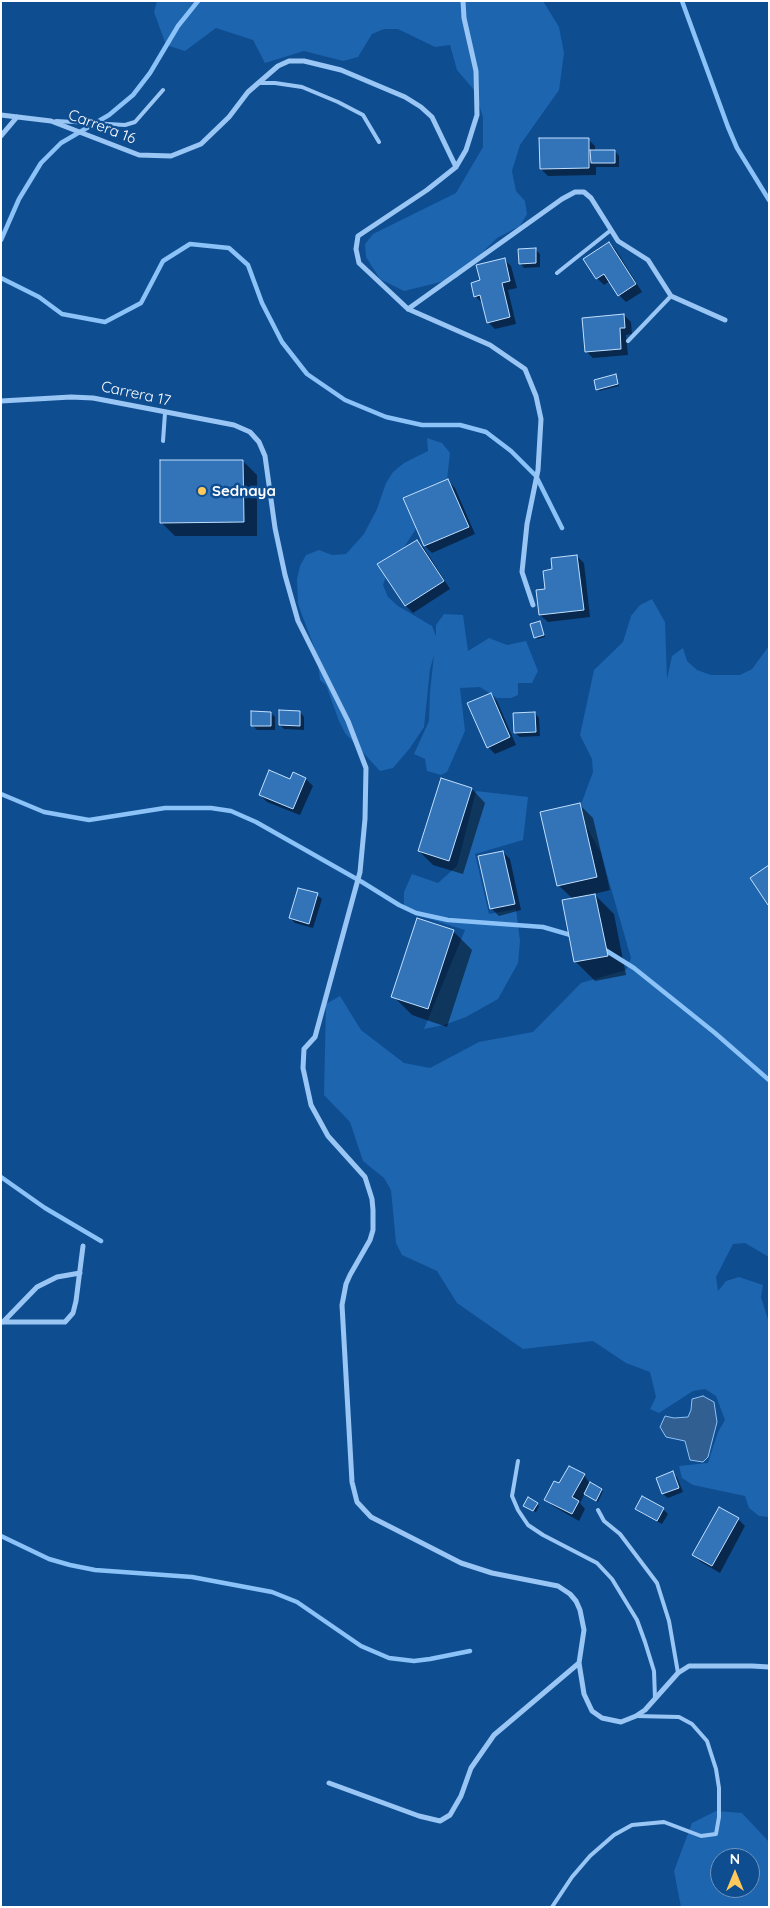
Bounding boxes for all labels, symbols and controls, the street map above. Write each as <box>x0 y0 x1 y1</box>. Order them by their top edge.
street label: Carrera 16 <box>66 106 138 148</box>
street label: Carrera 17 <box>100 378 172 410</box>
place label: Sednaya <box>212 482 276 500</box>
marker: Sednaya <box>196 485 208 497</box>
north arrow <box>710 1848 760 1898</box>
text: N <box>730 1850 740 1868</box>

